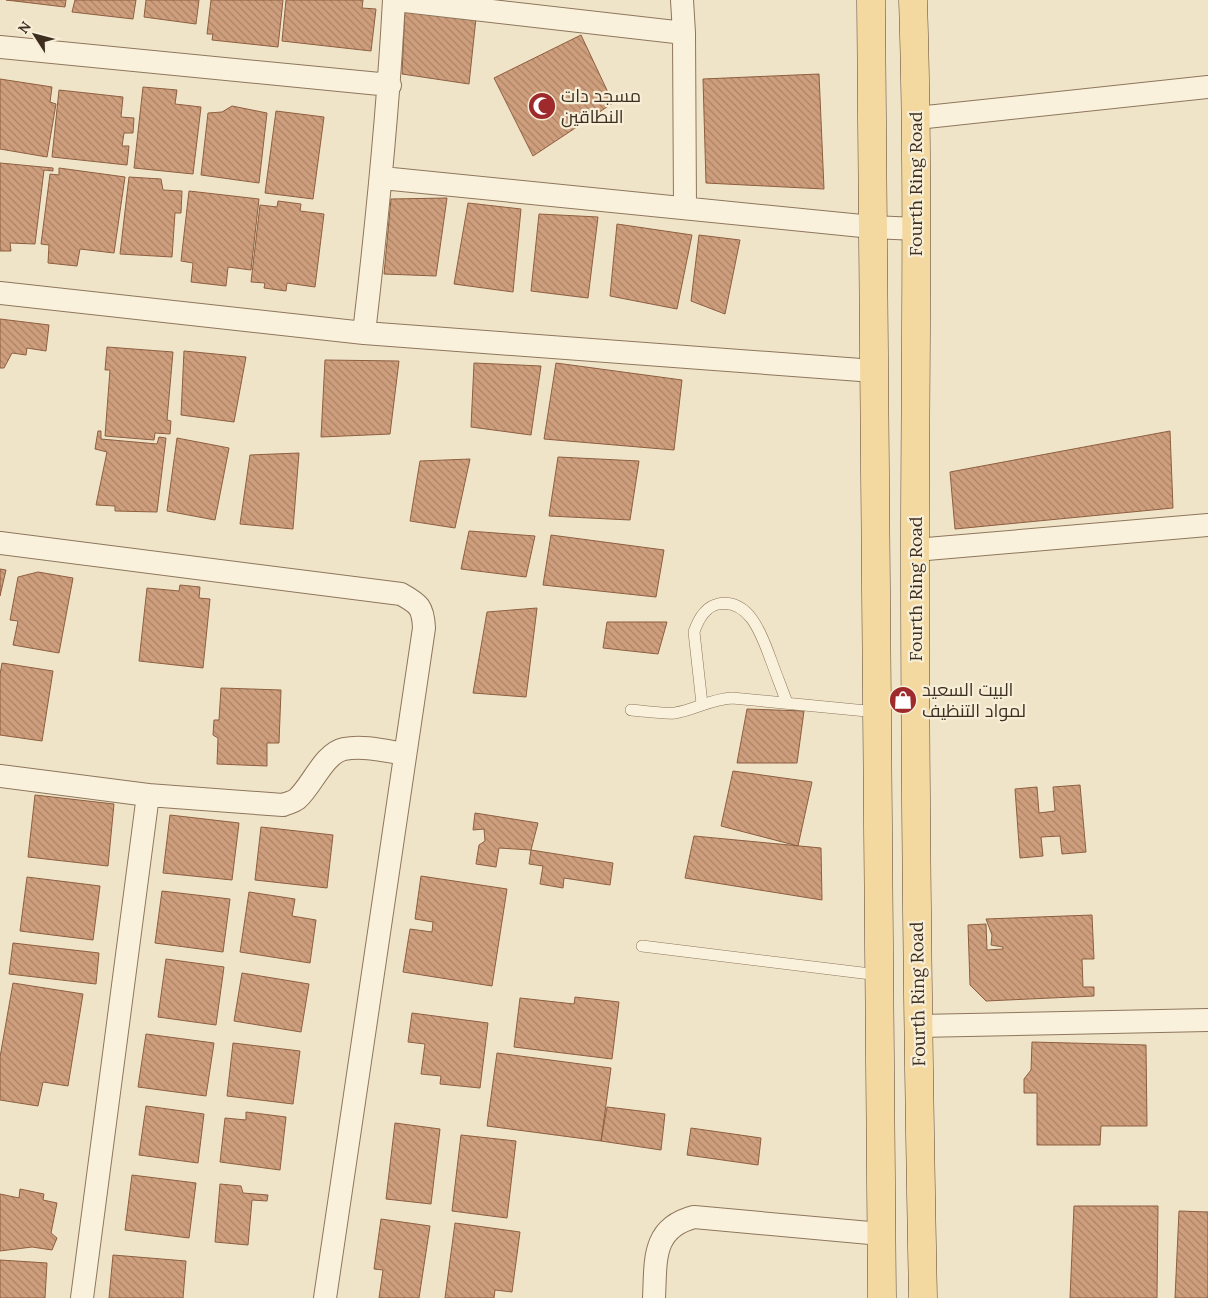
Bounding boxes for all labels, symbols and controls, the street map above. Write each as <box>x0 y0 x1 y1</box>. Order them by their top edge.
north arrow <box>10 10 60 60</box>
text: N <box>14 18 35 37</box>
place label: مسجد دات النطاقين <box>561 84 641 128</box>
mosque icon: مسجد دات النطاقين <box>527 91 557 121</box>
street label: Fourth Ring Road <box>904 111 927 257</box>
street label: Fourth Ring Road <box>904 516 927 662</box>
place label: البيت السعيد لمواد التنظيف <box>922 678 1026 722</box>
shop icon: البيت السعيد لمواد التنظيف <box>888 685 918 715</box>
street label: Fourth Ring Road <box>905 921 930 1067</box>

